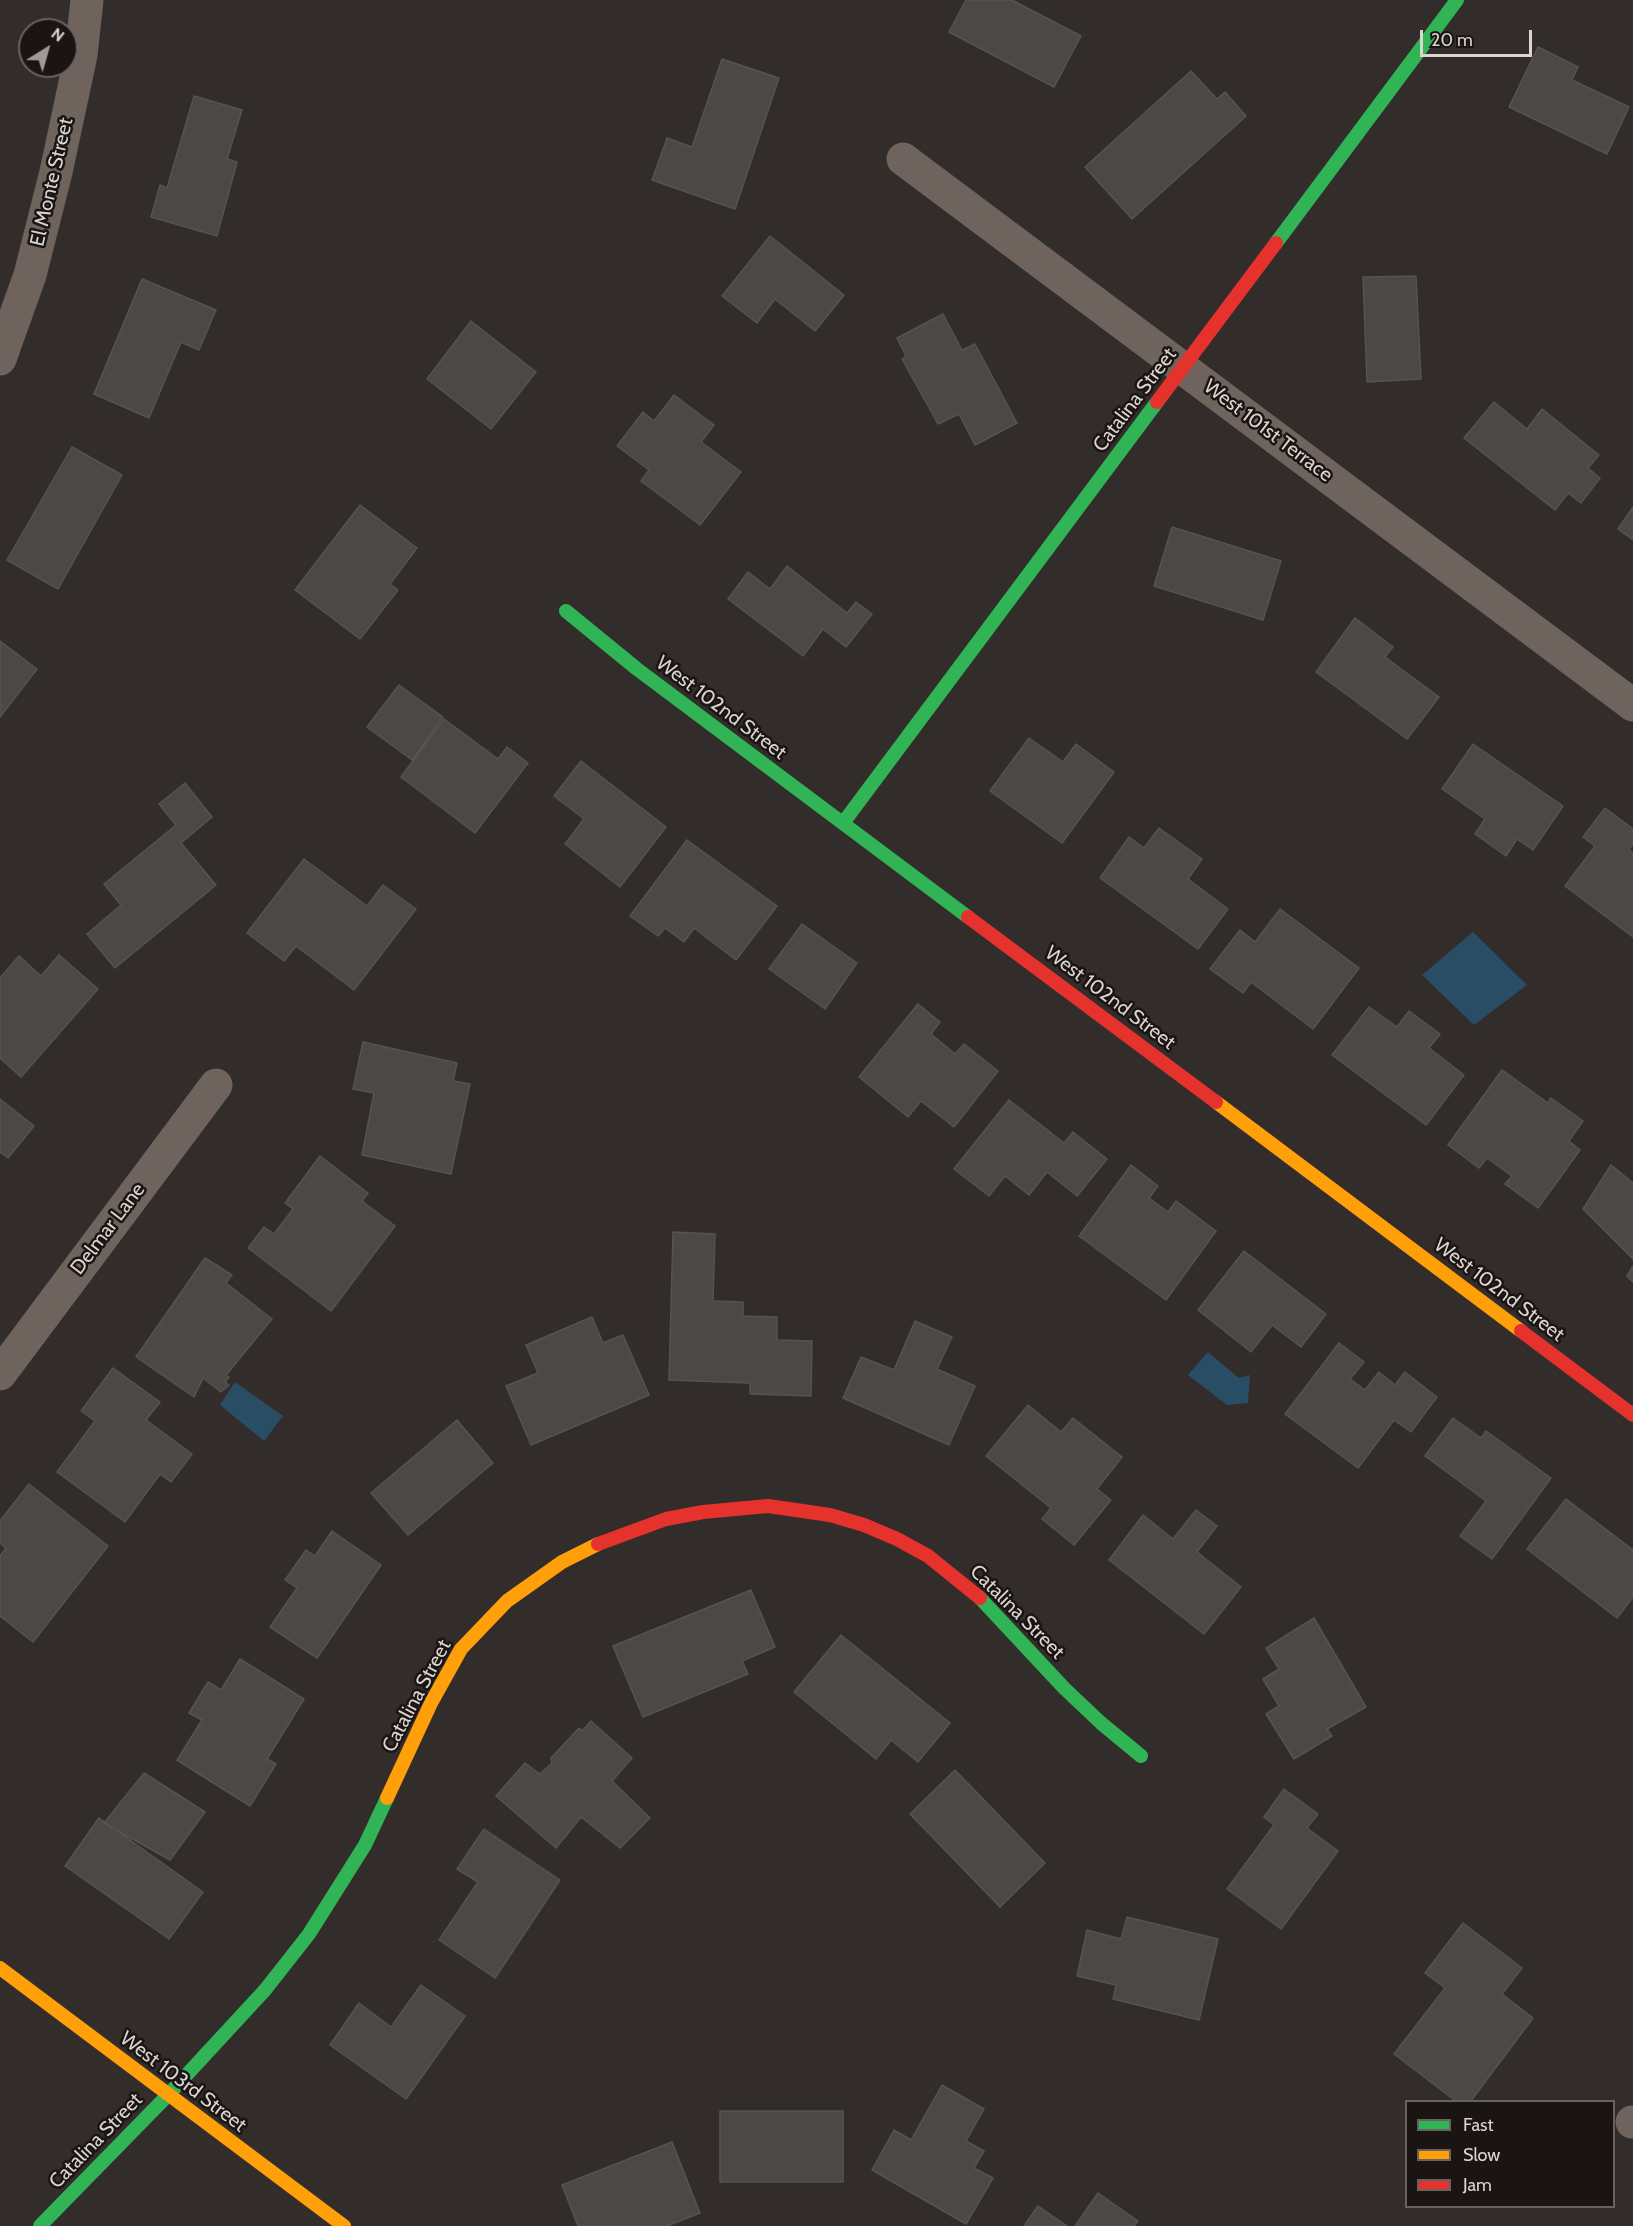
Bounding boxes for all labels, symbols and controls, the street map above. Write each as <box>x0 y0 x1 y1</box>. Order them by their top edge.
north arrow <box>18 18 78 78</box>
scale bar <box>1423 18 1536 56</box>
text: N <box>48 24 68 46</box>
text: 20 m <box>1431 29 1473 51</box>
street label: El Monte Street <box>26 115 78 249</box>
street label: Catalina Street <box>1088 343 1182 457</box>
street label: West 101st Terrace <box>1199 375 1337 487</box>
street label: West 102nd Street <box>651 651 791 765</box>
street label: West 102nd Street <box>1040 941 1180 1055</box>
street label: Delmar Lane <box>66 1179 150 1279</box>
street label: West 102nd Street <box>1429 1233 1569 1347</box>
street label: Catalina Street <box>965 1560 1069 1664</box>
street label: Catalina Street <box>377 1636 457 1756</box>
street label: West 103rd Street <box>115 2027 251 2137</box>
street label: Catalina Street <box>44 2088 148 2194</box>
legend <box>1405 2100 1615 2208</box>
text: Fast <box>1463 2114 1494 2136</box>
text: Slow <box>1463 2144 1500 2166</box>
text: Jam <box>1463 2174 1492 2196</box>

